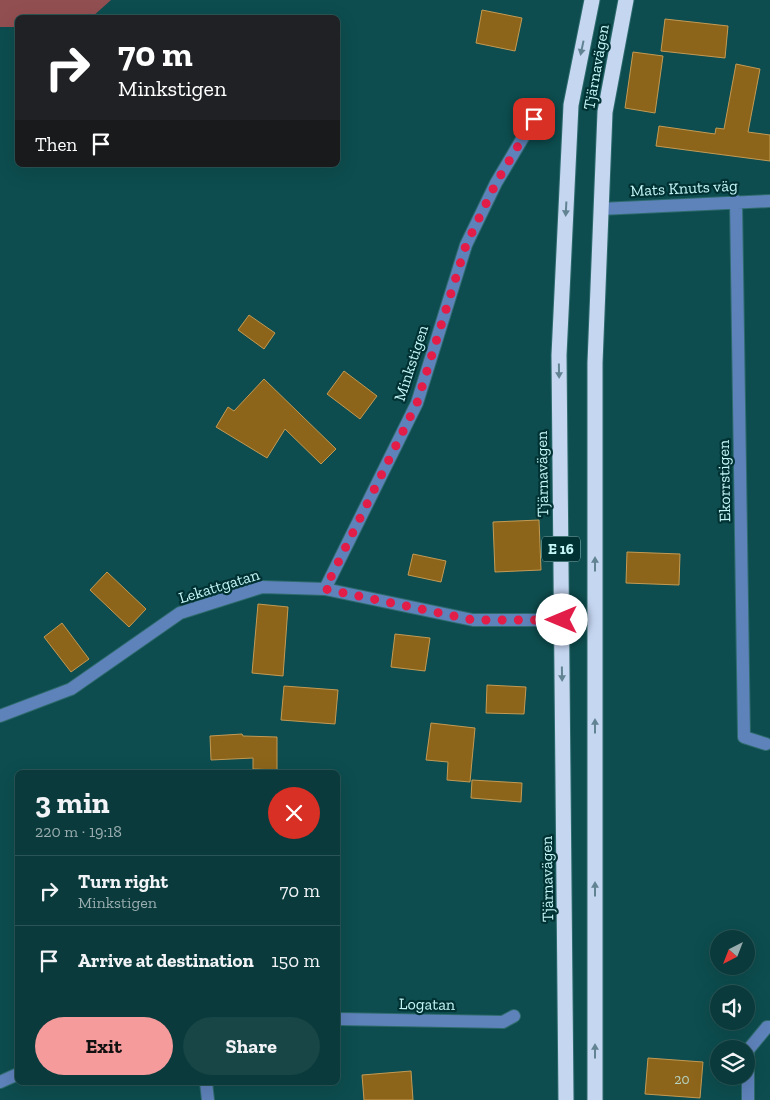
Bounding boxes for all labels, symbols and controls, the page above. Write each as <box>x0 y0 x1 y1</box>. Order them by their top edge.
street label: Tjärnavägen <box>579 22 613 111</box>
text: 70 m <box>118 33 193 75</box>
icon: right <box>35 35 100 100</box>
one-way arrow <box>578 40 586 56</box>
text: Minkstigen <box>118 75 227 102</box>
pin <box>513 98 555 140</box>
icon: arrive <box>520 105 548 133</box>
icon: arrive <box>87 130 115 158</box>
text: Then <box>35 133 77 156</box>
street label: Mats Knuts väg <box>630 176 738 200</box>
one-way arrow <box>562 201 570 217</box>
street label: Minkstigen <box>390 322 432 403</box>
one-way arrow <box>555 364 563 380</box>
street label: Tjärnavägen <box>532 430 552 517</box>
street label: Ekorrstigen <box>714 439 734 522</box>
road number: E 16 <box>542 536 580 562</box>
one-way arrow <box>591 556 599 572</box>
street label: Lekattgatan <box>176 564 262 607</box>
position arrow <box>535 593 587 645</box>
one-way arrow <box>558 666 566 682</box>
one-way arrow <box>591 718 599 734</box>
text: 3 min <box>35 785 110 821</box>
button: close <box>268 787 320 839</box>
text: 220 m · 19:18 <box>35 822 122 841</box>
street label: Tjärnavägen <box>537 835 557 922</box>
text: Turn right <box>78 870 168 893</box>
icon: right <box>35 877 63 905</box>
text: 70 m <box>279 879 320 902</box>
one-way arrow <box>591 881 599 897</box>
text: Minkstigen <box>78 893 157 912</box>
north arrow <box>710 930 755 975</box>
map controls <box>710 930 755 1085</box>
icon: arrive <box>35 947 63 975</box>
text: Arrive at destination <box>78 949 254 972</box>
text: 150 m <box>271 949 320 972</box>
button: sound <box>710 985 755 1030</box>
street label: Logatan <box>399 994 456 1014</box>
button: Exit <box>35 1017 173 1075</box>
button: Share <box>183 1017 320 1075</box>
button: layers <box>710 1040 755 1085</box>
one-way arrow <box>591 1043 599 1059</box>
house number: 20 <box>674 1071 690 1088</box>

